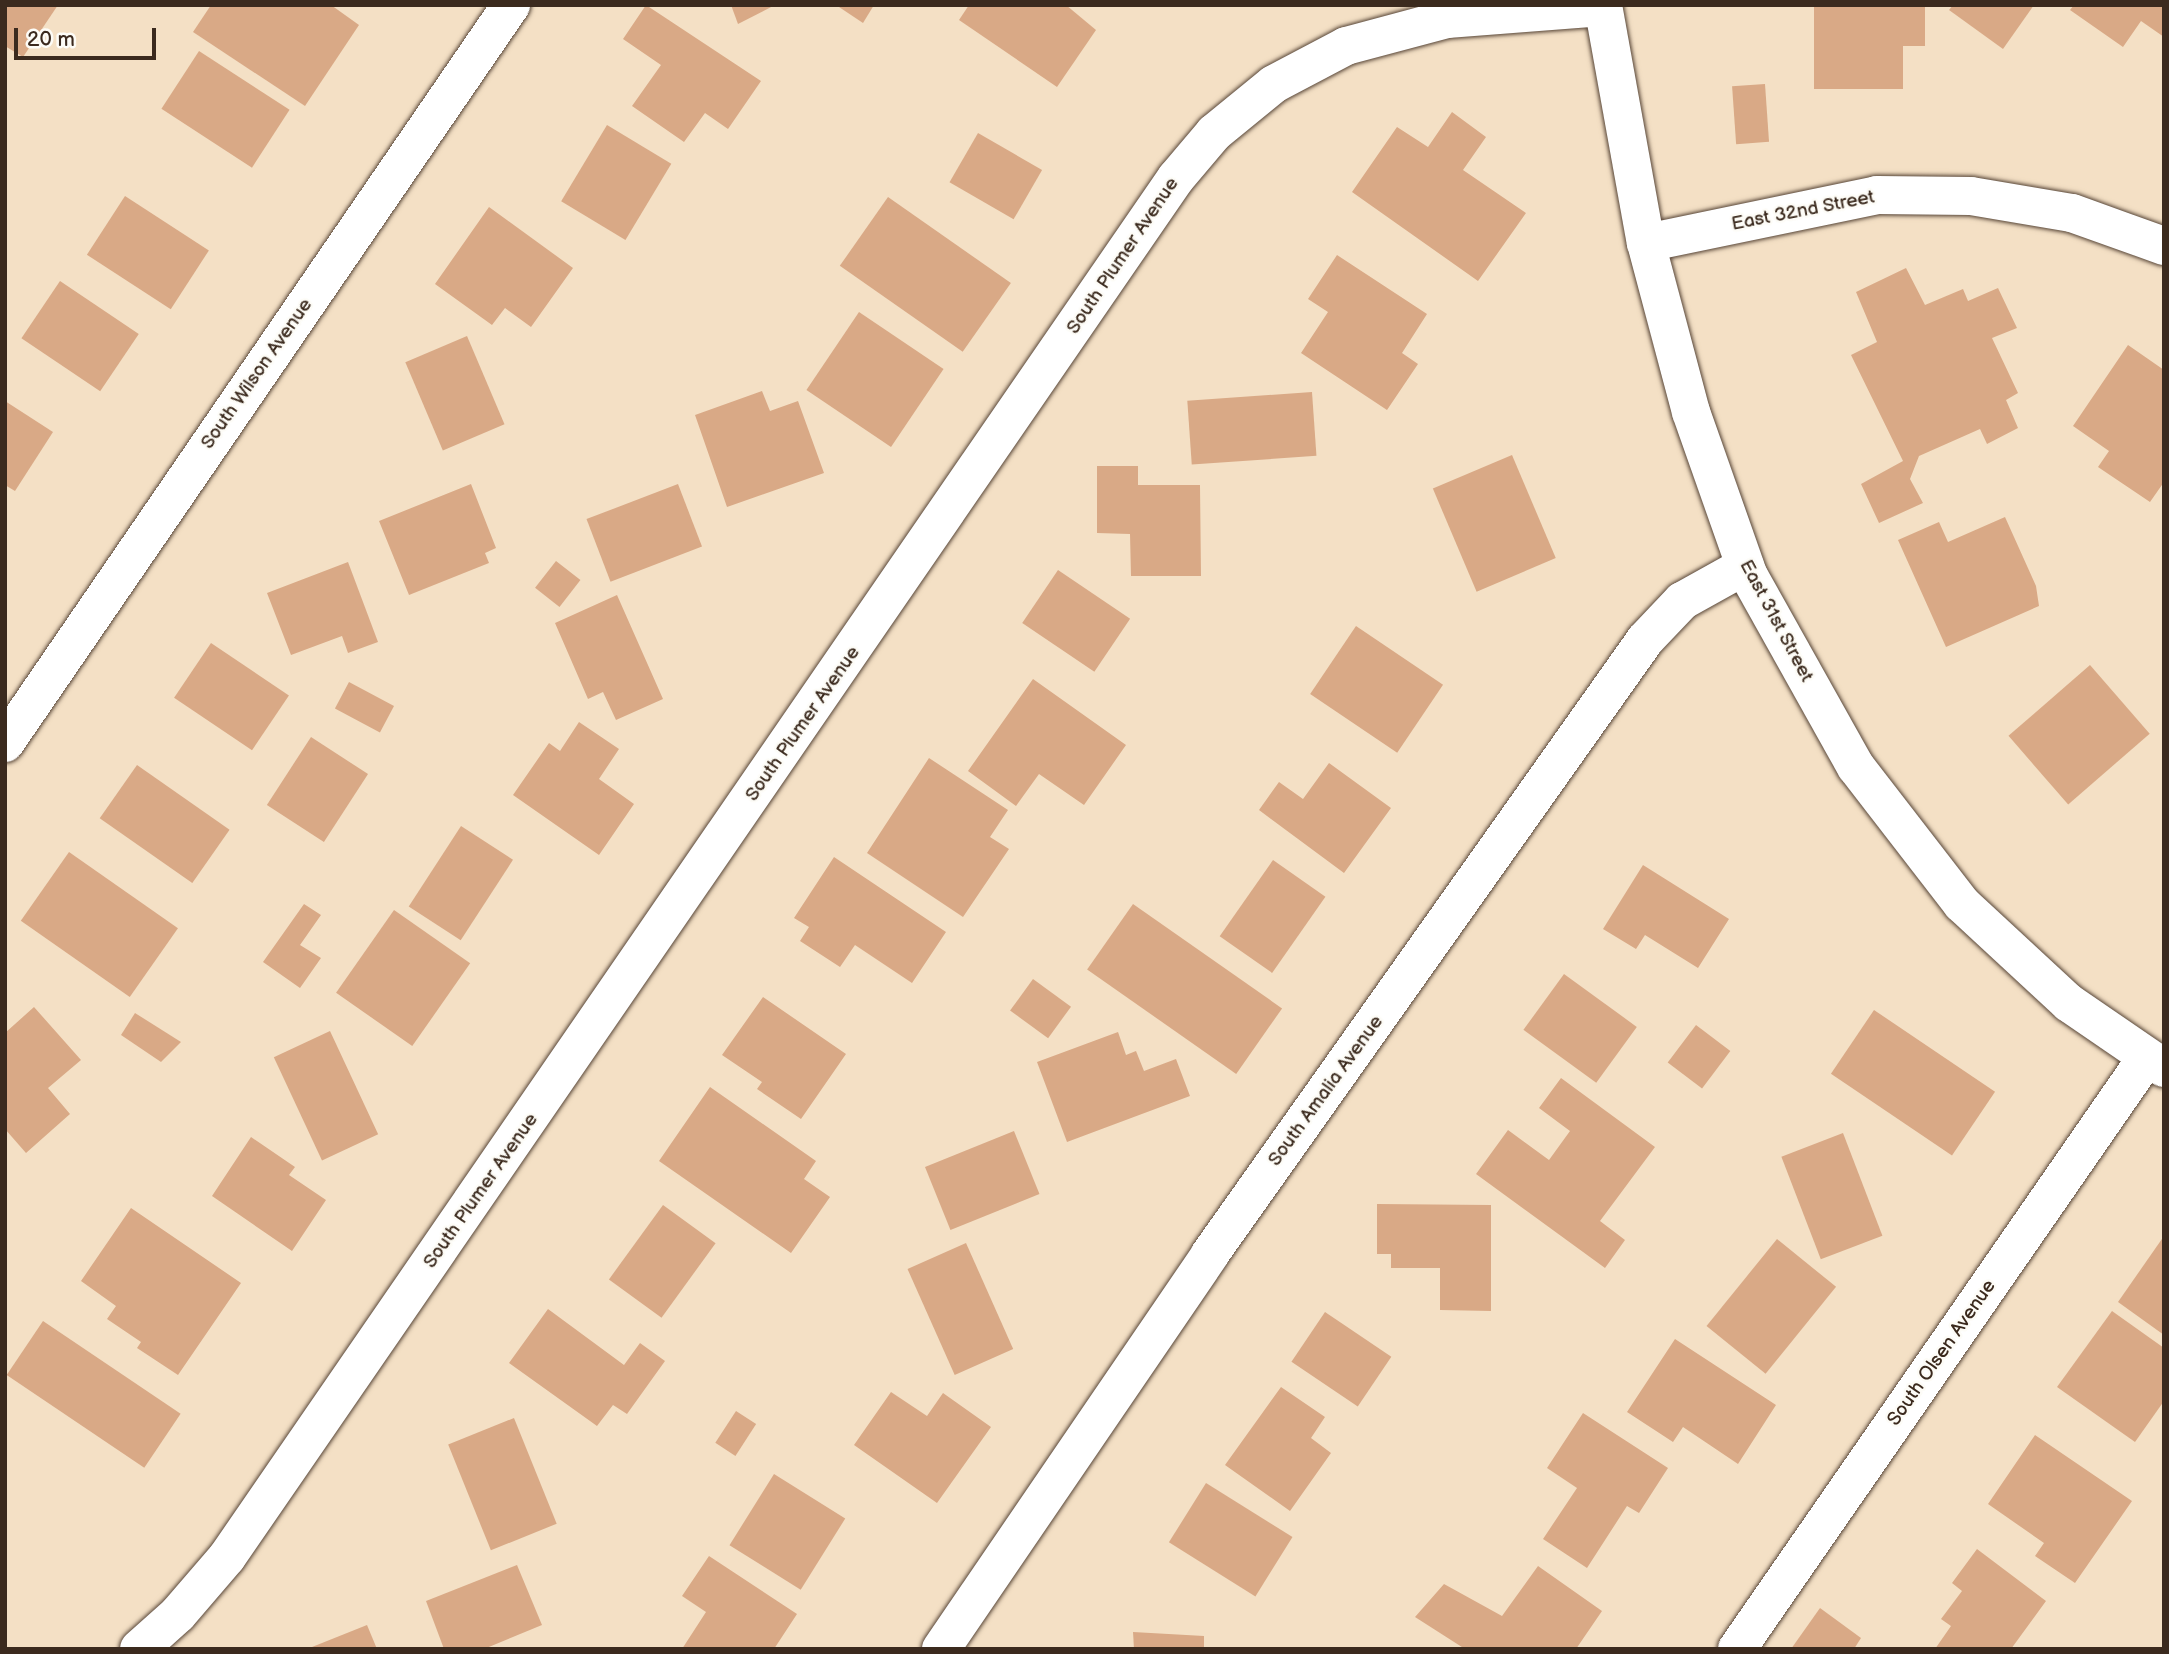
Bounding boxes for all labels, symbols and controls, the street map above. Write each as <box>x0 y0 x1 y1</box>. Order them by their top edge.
scale bar <box>18 14 159 58</box>
text: 20 m <box>27 27 75 52</box>
street label: South Plumer Avenue <box>1062 173 1184 339</box>
street label: East 32nd Street <box>1729 186 1877 236</box>
street label: South Wilson Avenue <box>196 294 318 454</box>
street label: East 31st Street <box>1734 556 1818 686</box>
street label: South Plumer Avenue <box>741 642 865 806</box>
street label: South Amalia Avenue <box>1264 1011 1388 1171</box>
street label: South Plumer Avenue <box>419 1109 543 1273</box>
street label: South Olsen Avenue <box>1883 1276 2001 1430</box>

